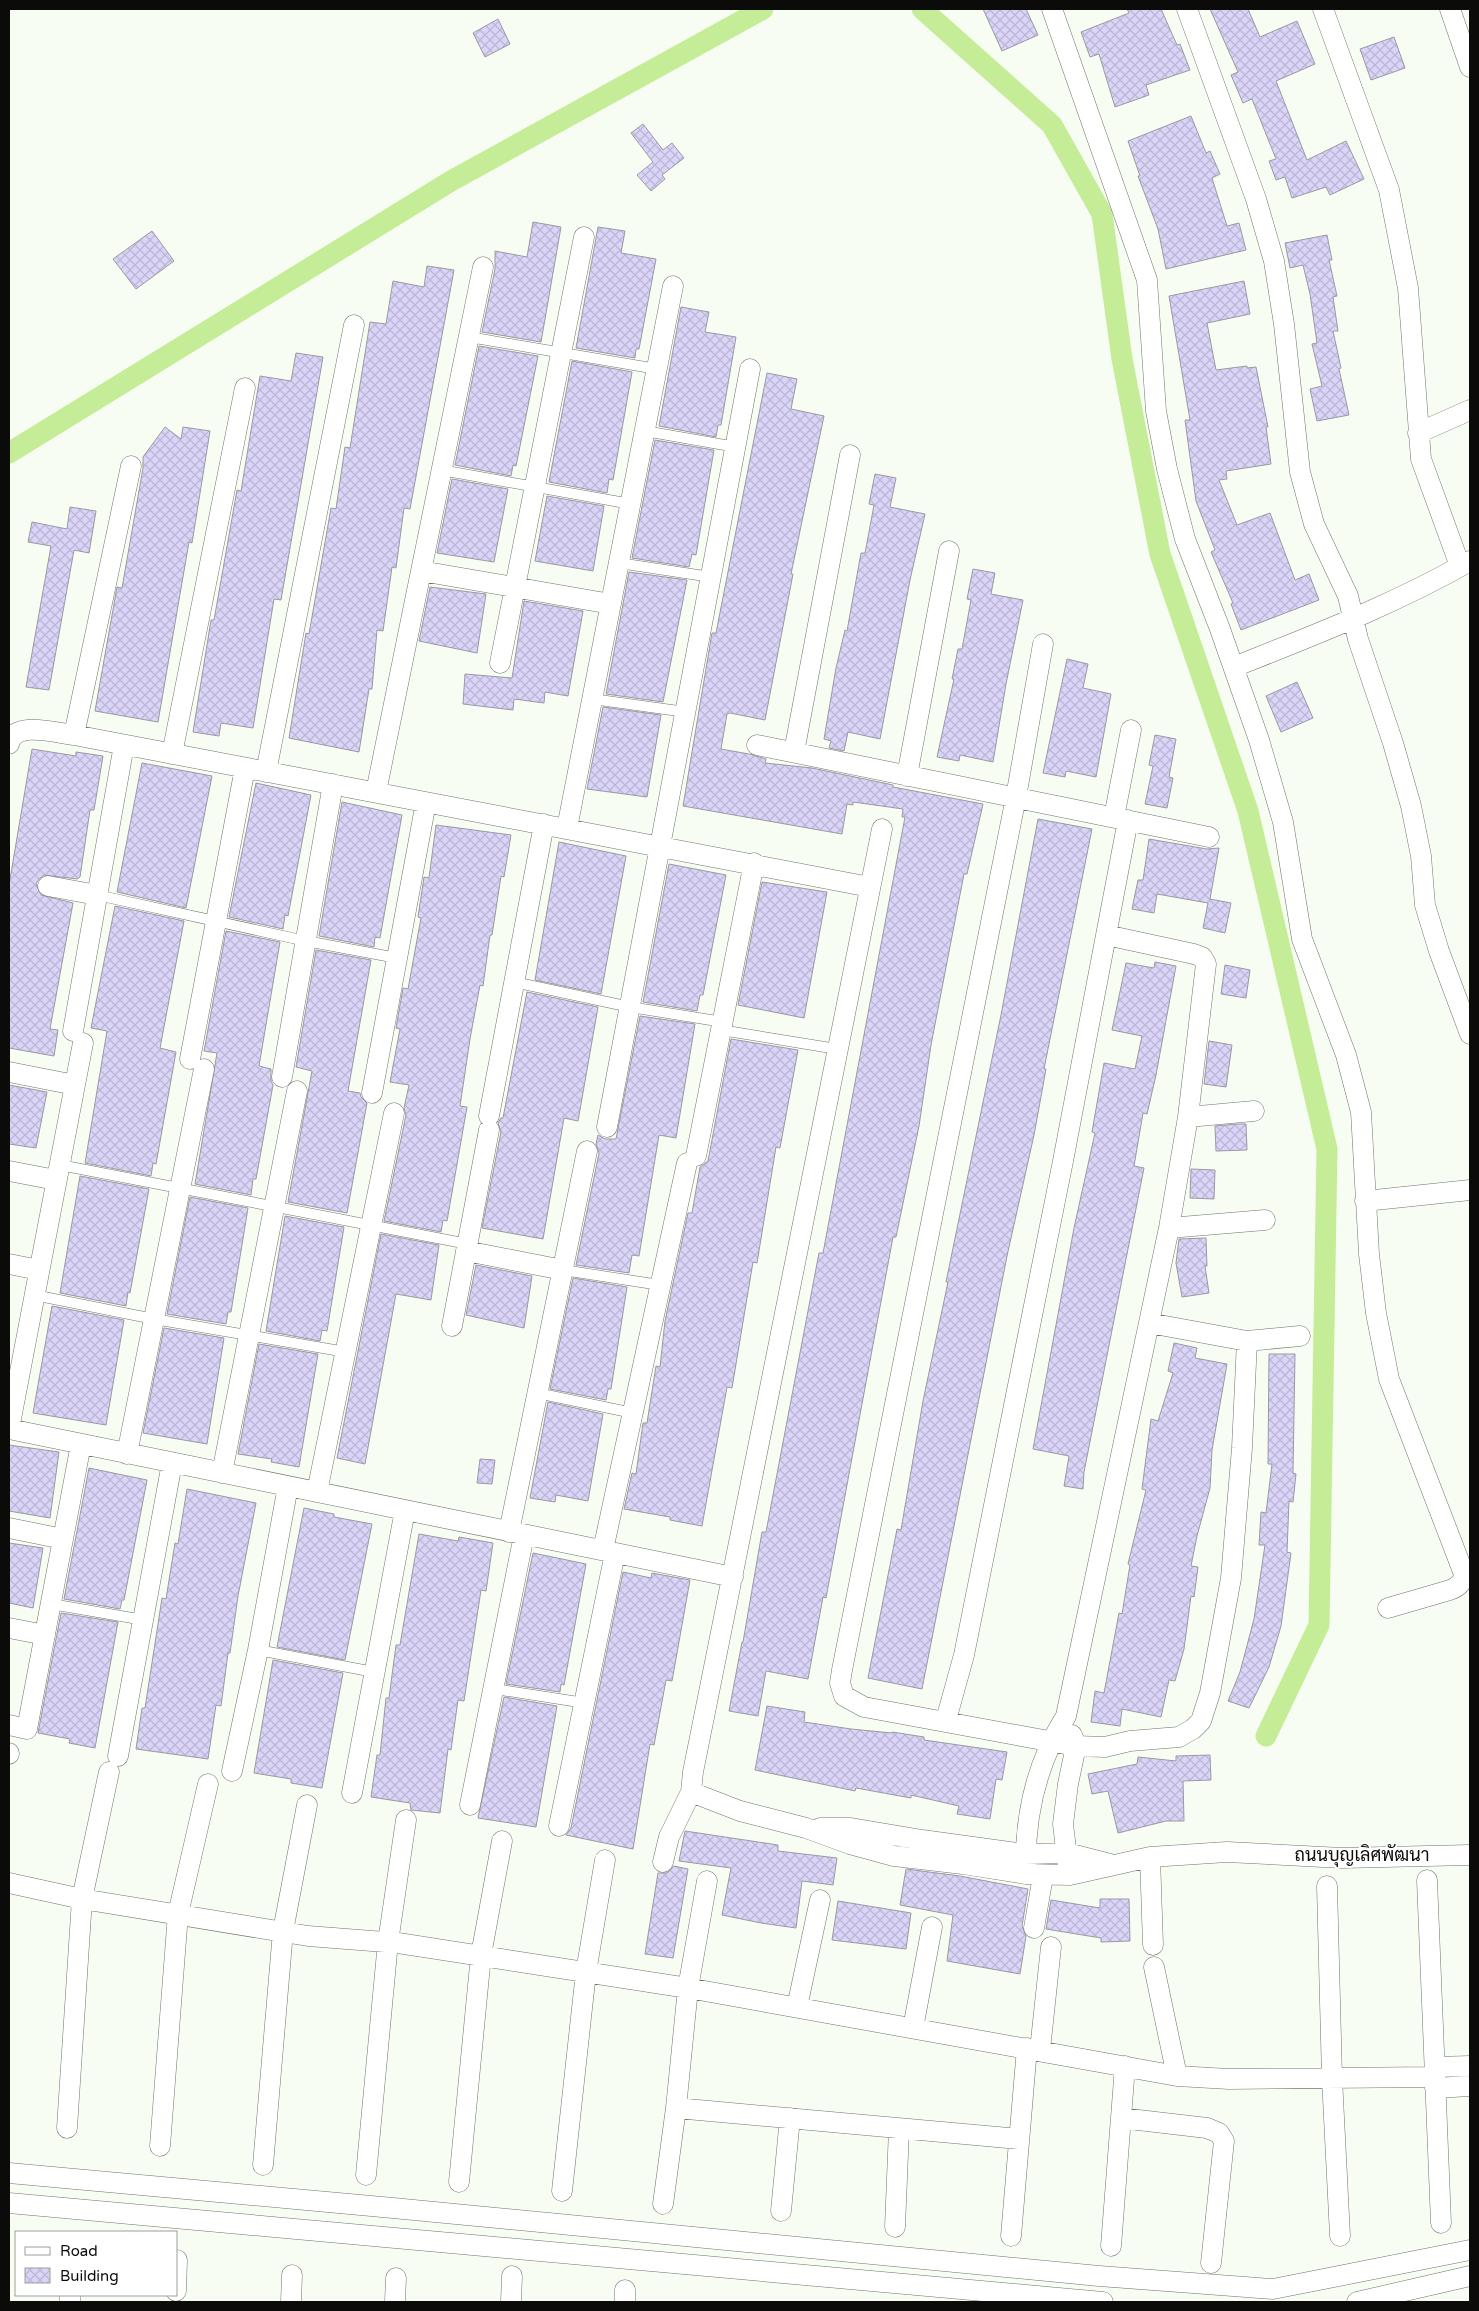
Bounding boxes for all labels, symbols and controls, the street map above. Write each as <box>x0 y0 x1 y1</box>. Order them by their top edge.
street label: ถนนบุญเลิศพัฒนา <box>1295 1844 1429 1867</box>
legend <box>15 2231 178 2296</box>
text: Road <box>60 2242 98 2260</box>
text: Building <box>60 2267 119 2285</box>

